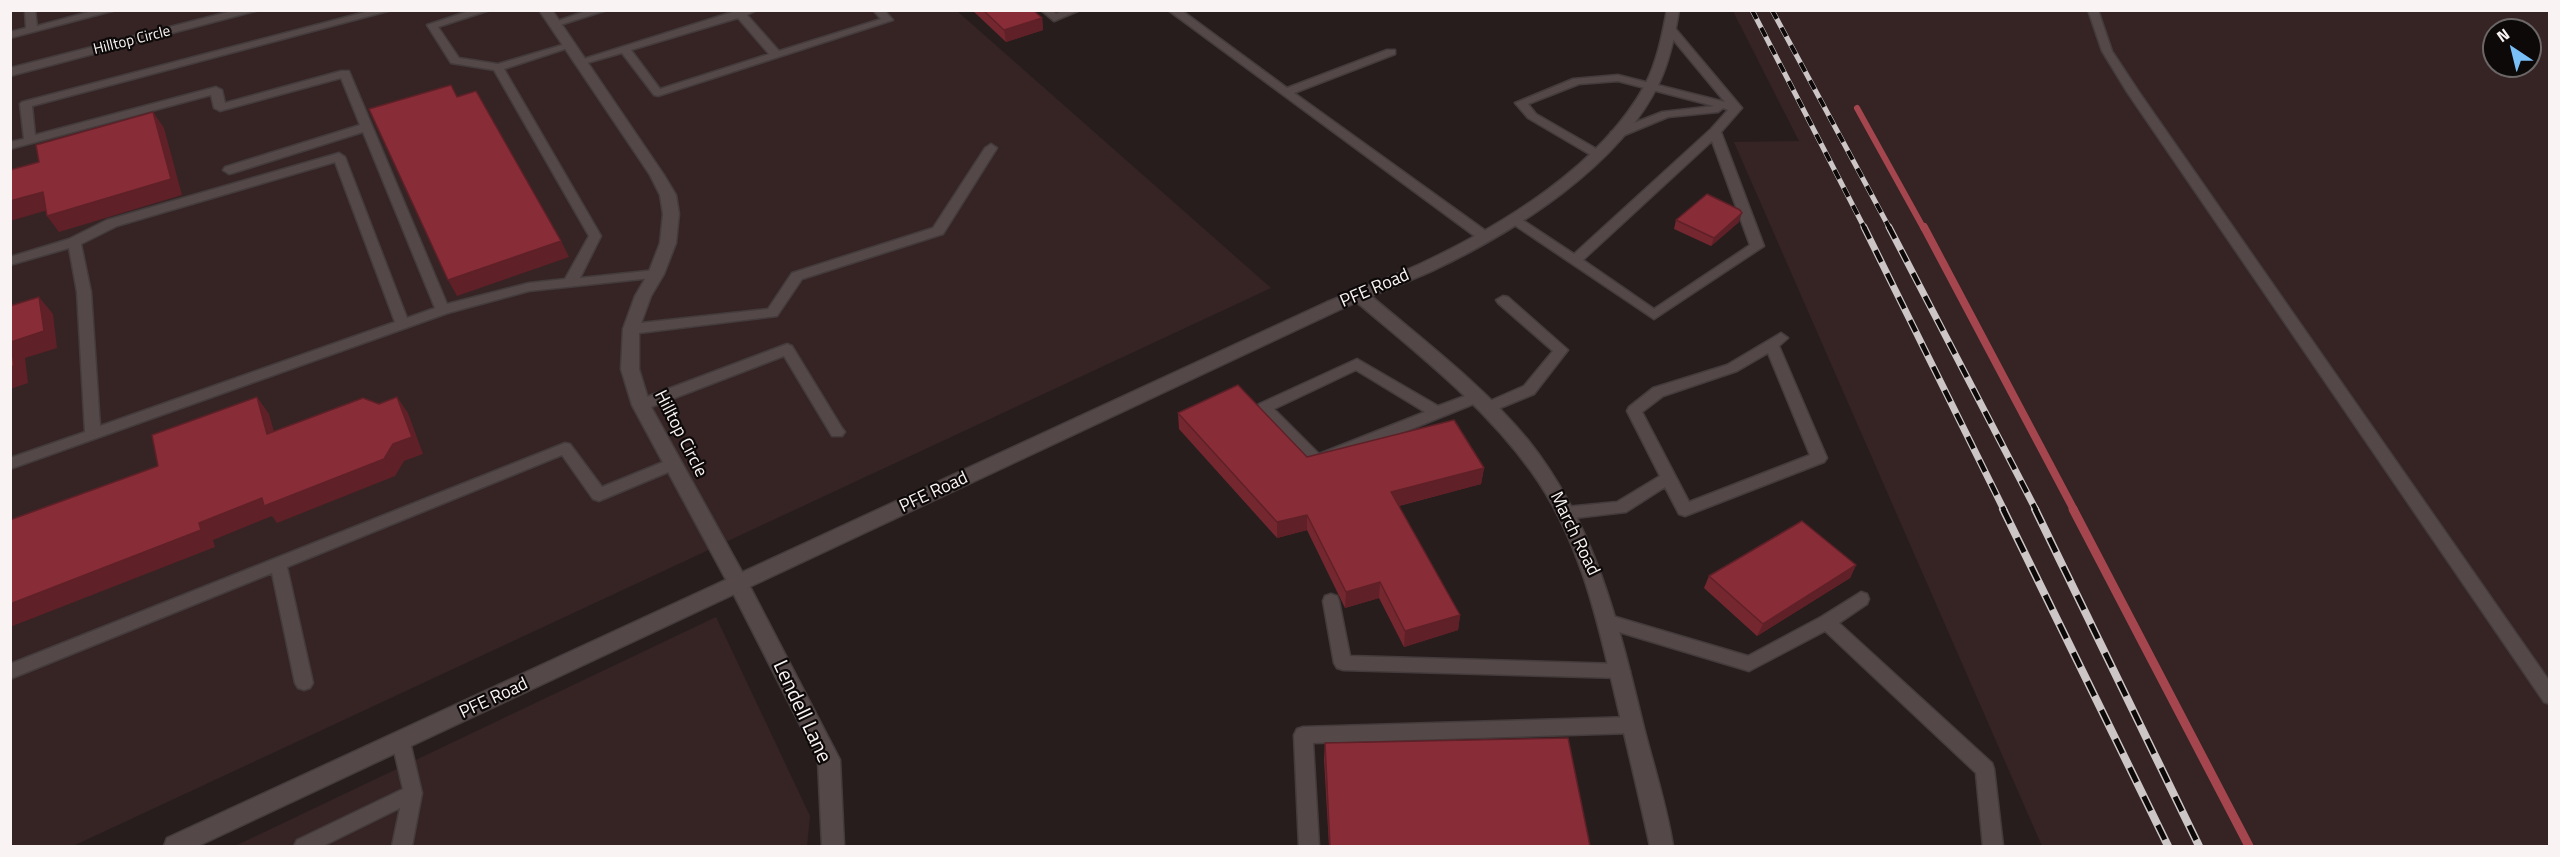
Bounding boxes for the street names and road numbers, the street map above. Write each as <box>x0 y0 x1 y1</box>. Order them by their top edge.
street label: Hilltop Circle <box>92 23 172 59</box>
street label: PFE Road <box>1337 265 1413 313</box>
street label: Hilltop Circle <box>649 387 711 481</box>
street label: PFE Road <box>896 468 972 518</box>
street label: March Road <box>1544 489 1604 579</box>
street label: Lendell Lane <box>766 657 836 767</box>
street label: PFE Road <box>456 674 532 724</box>

